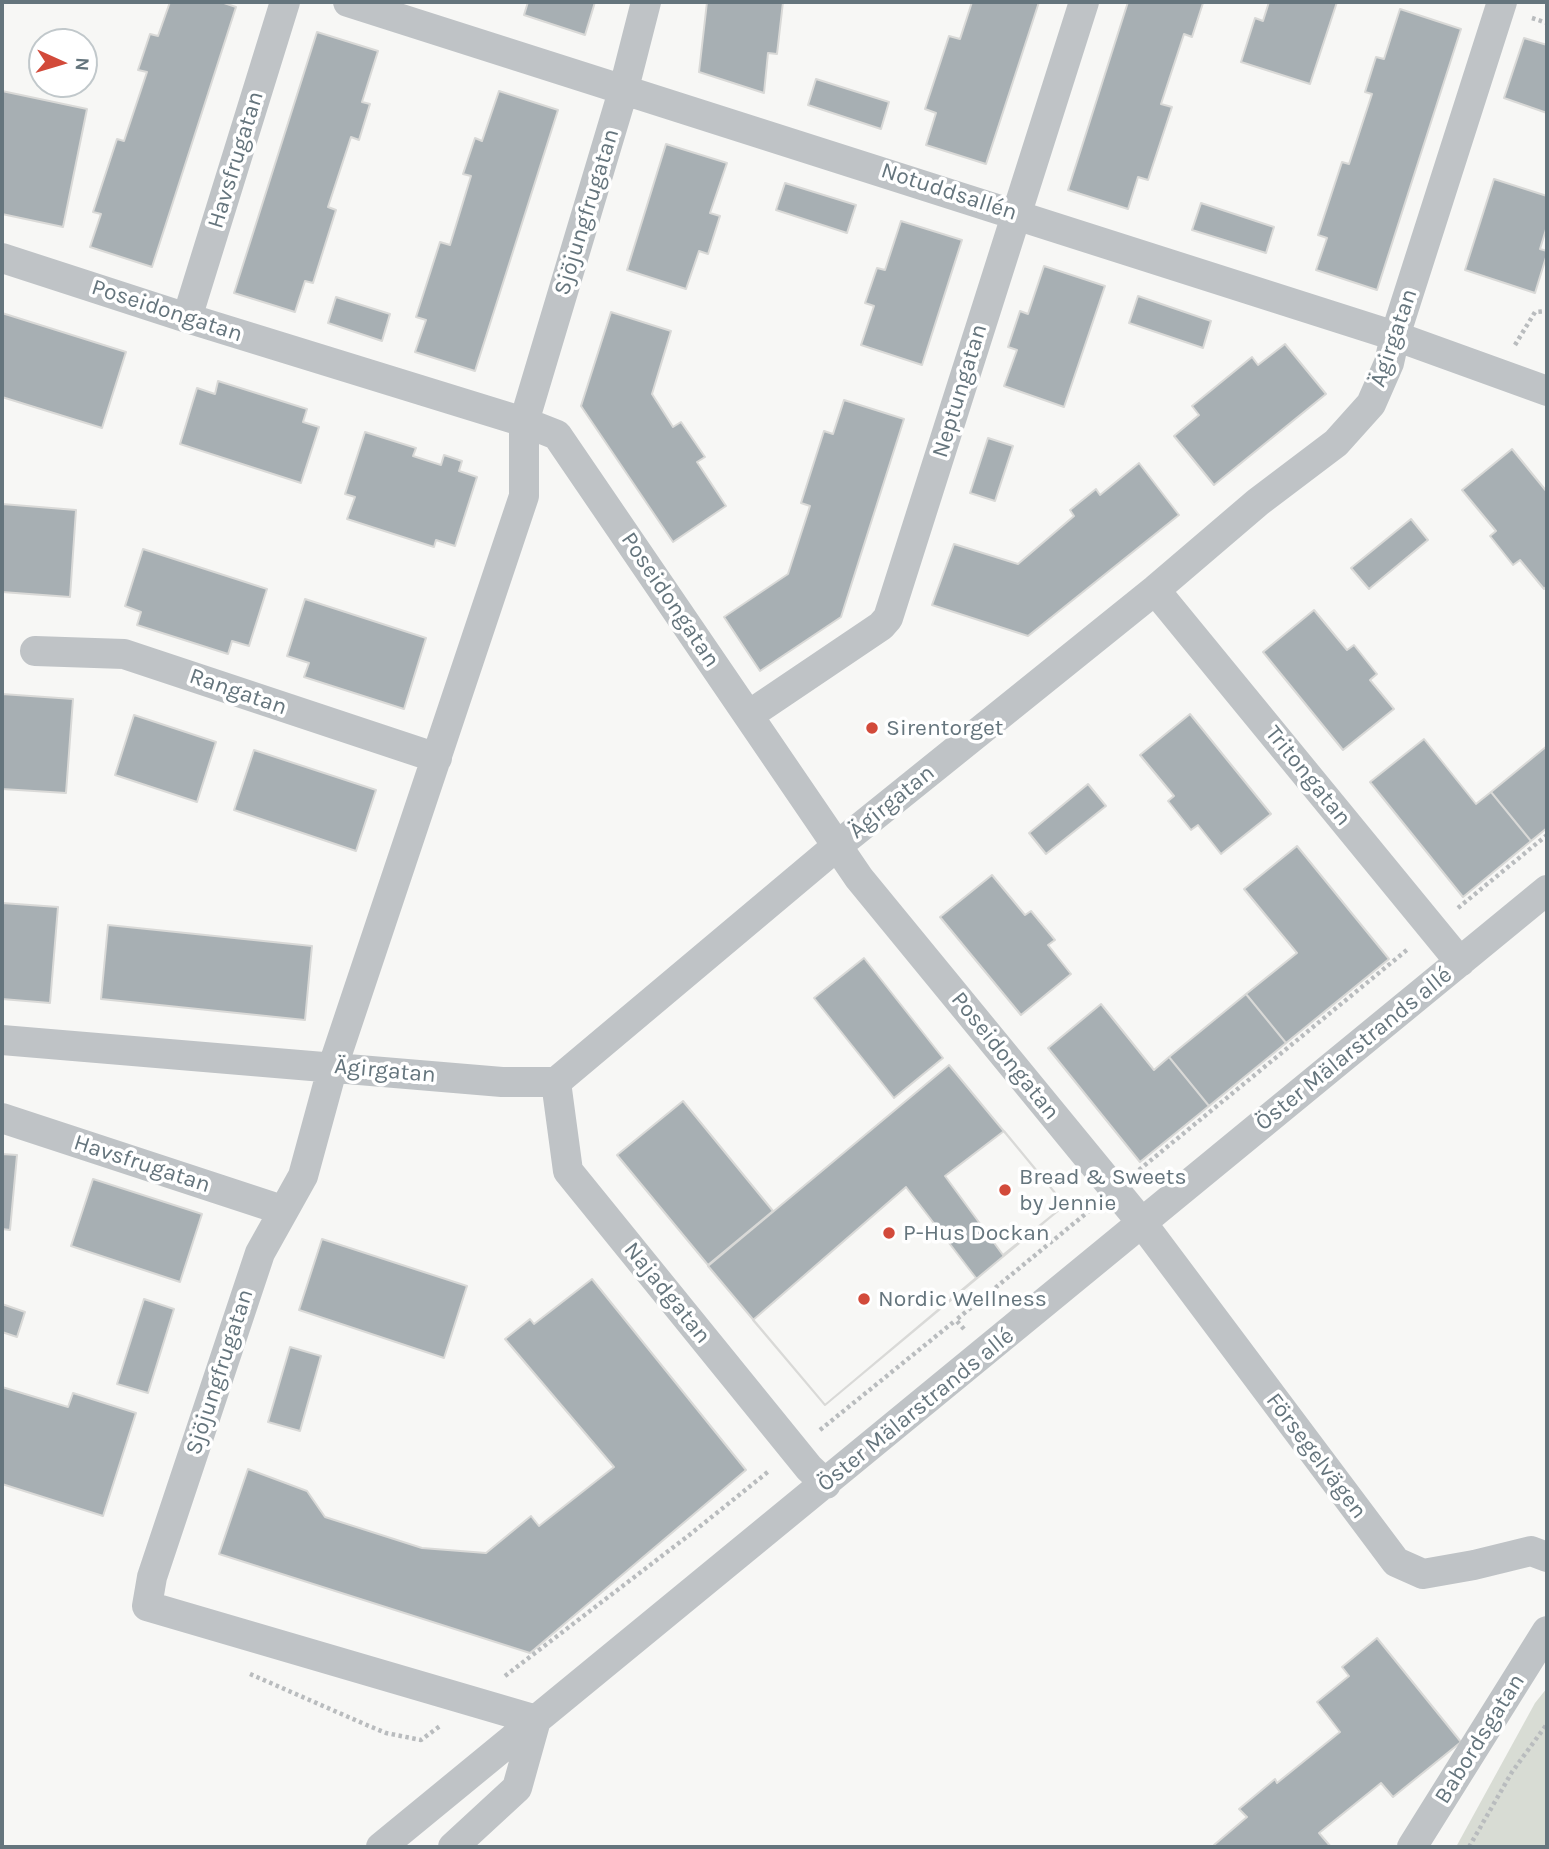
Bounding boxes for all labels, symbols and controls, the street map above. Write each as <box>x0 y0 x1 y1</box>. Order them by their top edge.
north arrow <box>28 28 98 98</box>
text: N <box>71 57 93 72</box>
street label: Havsfrugatan <box>202 88 270 232</box>
street label: Sjöjungfrugatan <box>549 125 625 299</box>
street label: Notuddsallén <box>877 157 1021 227</box>
street label: Poseidongatan <box>88 274 246 348</box>
street label: Ägirgatan <box>1364 285 1424 391</box>
street label: Neptungatan <box>927 321 993 461</box>
street label: Poseidongatan <box>615 527 725 673</box>
street label: Rangatan <box>186 662 290 722</box>
place label: Sirentorget <box>886 714 1003 742</box>
marker: Sirentorget <box>864 720 880 736</box>
street label: Tritongatan <box>1259 720 1357 832</box>
street label: Ägirgatan <box>844 759 940 845</box>
street label: Öster Mälarstrands allé <box>1250 961 1458 1137</box>
street label: Poseidongatan <box>945 986 1065 1126</box>
street label: Ägirgatan <box>333 1053 437 1089</box>
street label: Havsfrugatan <box>70 1129 214 1199</box>
place label: Bread & Sweets by Jennie <box>1019 1163 1187 1217</box>
marker: Bread & Sweets by Jennie <box>997 1182 1013 1198</box>
place label: P-Hus Dockan <box>903 1219 1050 1247</box>
marker: P-Hus Dockan <box>881 1225 897 1241</box>
street label: Najadgatan <box>618 1237 716 1349</box>
place label: Nordic Wellness <box>878 1285 1047 1313</box>
street label: Sjöjungfrugatan <box>180 1286 260 1458</box>
marker: Nordic Wellness <box>856 1291 872 1307</box>
street label: Öster Mälarstrands allé <box>812 1322 1020 1498</box>
street label: Försegelvägen <box>1260 1388 1372 1524</box>
street label: Babordsgatan <box>1429 1669 1531 1809</box>

